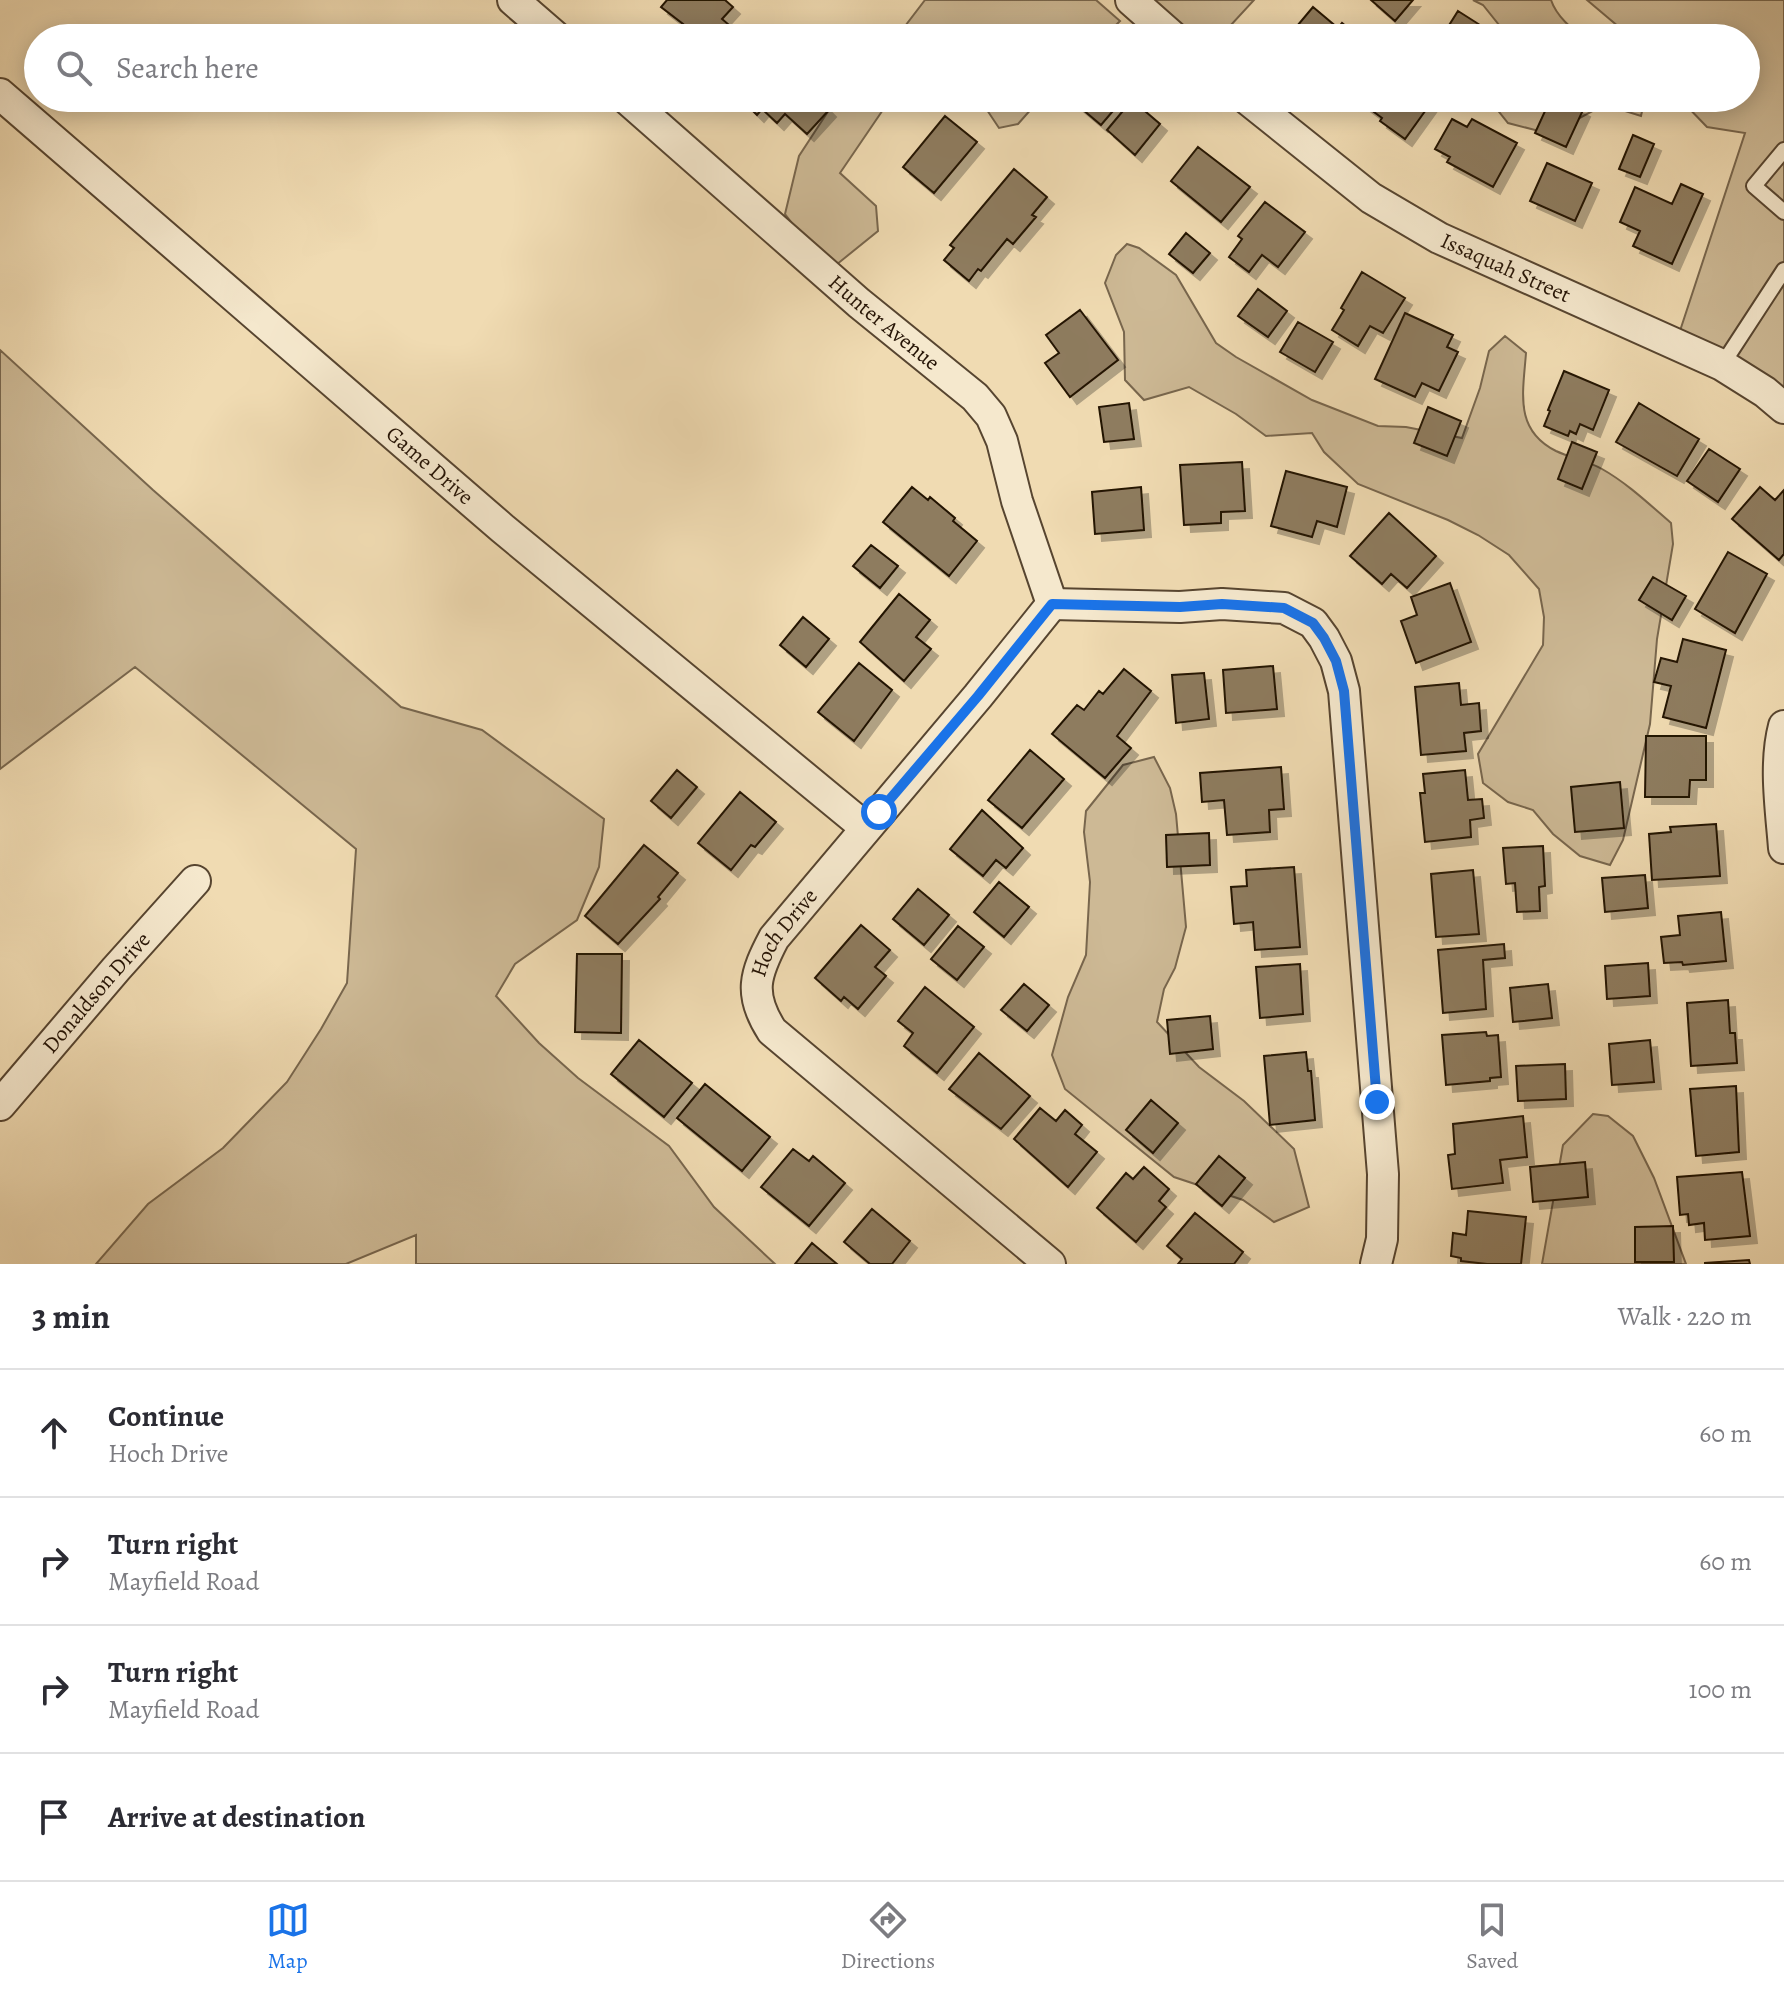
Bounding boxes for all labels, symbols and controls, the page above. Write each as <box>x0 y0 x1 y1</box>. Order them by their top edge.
search box <box>24 24 1760 112</box>
icon: search <box>52 46 96 90</box>
text: Search here <box>116 48 259 88</box>
street label: Issaquah Street <box>1436 226 1575 310</box>
street label: Hunter Avenue <box>822 268 946 377</box>
street label: Game Drive <box>380 419 480 512</box>
route start <box>861 794 897 830</box>
street label: Hoch Drive <box>743 882 825 981</box>
street label: Donaldson Drive <box>35 925 157 1060</box>
route end <box>1359 1084 1395 1120</box>
text: 3 min <box>32 1293 110 1340</box>
text: Walk · 220 m <box>1618 1299 1752 1334</box>
text: Continue <box>108 1396 224 1436</box>
icon: ahead <box>32 1411 76 1455</box>
text: 60 m <box>1699 1416 1752 1451</box>
text: Hoch Drive <box>108 1436 228 1471</box>
text: Turn right <box>108 1524 238 1564</box>
icon: right <box>32 1539 76 1583</box>
text: 60 m <box>1699 1544 1752 1579</box>
text: Mayfield Road <box>108 1564 259 1599</box>
text: Turn right <box>108 1652 238 1692</box>
icon: right <box>32 1667 76 1711</box>
text: 100 m <box>1689 1672 1752 1707</box>
text: Mayfield Road <box>108 1692 259 1727</box>
icon: arrive <box>32 1795 76 1839</box>
text: Arrive at destination <box>108 1797 365 1837</box>
tab: Map <box>266 1898 310 1976</box>
tab: Directions <box>841 1898 935 1976</box>
tab: Saved <box>1466 1898 1518 1976</box>

